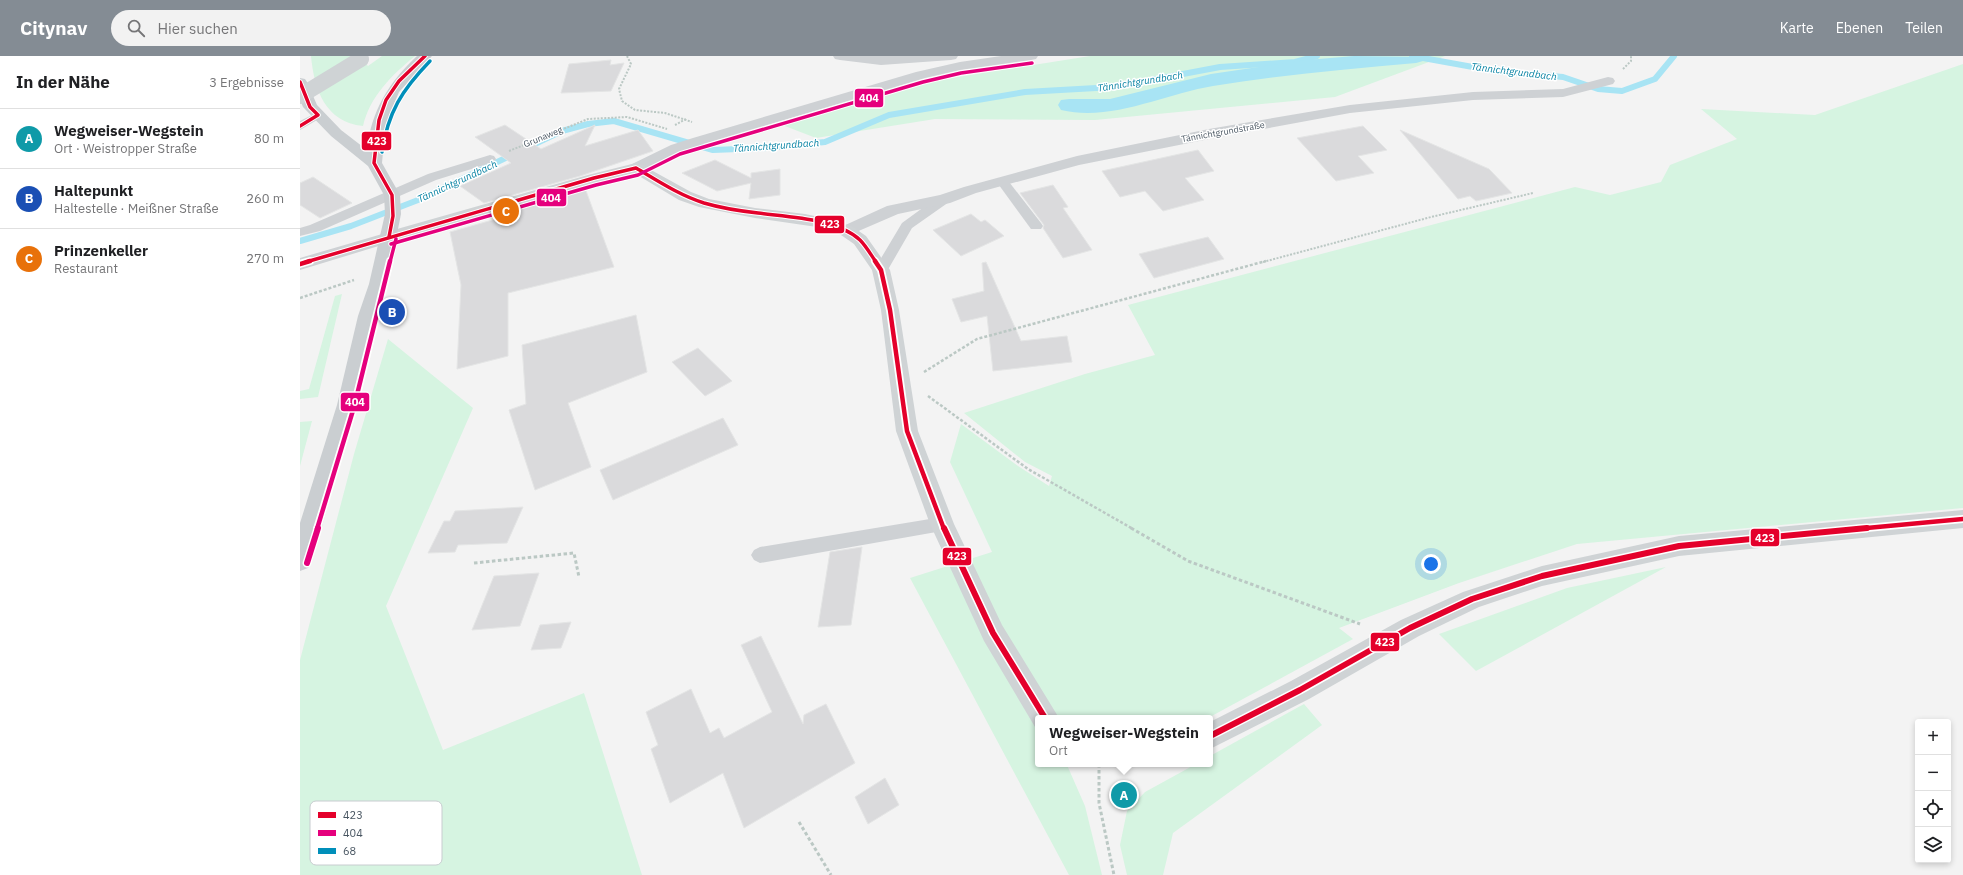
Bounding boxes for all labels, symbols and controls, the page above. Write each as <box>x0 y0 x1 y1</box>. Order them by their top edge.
search box <box>111 10 391 46</box>
text: Citynav <box>20 16 87 40</box>
icon: search <box>125 17 147 39</box>
text: Hier suchen <box>157 19 238 38</box>
text: Karte <box>1780 19 1814 37</box>
text: Ebenen <box>1836 19 1883 37</box>
text: Teilen <box>1905 19 1943 37</box>
water label: Tännichtgrundbach <box>1470 60 1558 83</box>
water label: Tännichtgrundbach <box>1096 68 1184 95</box>
text: In der Nähe <box>16 71 110 93</box>
text: 3 Ergebnisse <box>209 74 284 91</box>
line badge: 404 <box>854 88 884 108</box>
text: 404 <box>859 91 879 105</box>
street label: Tännichtgrundstraße <box>1180 119 1265 144</box>
text: Wegweiser-Wegstein <box>54 121 204 140</box>
street label: Grunaweg <box>522 124 564 149</box>
text: A <box>25 130 33 147</box>
text: 80 m <box>254 130 284 147</box>
line badge: 423 <box>361 131 392 151</box>
text: 423 <box>367 134 387 148</box>
water label: Tännichtgrundbach <box>733 136 820 155</box>
text: Ort · Weistropper Straße <box>54 140 197 157</box>
water label: Tännichtgrundbach <box>415 157 499 206</box>
text: Haltepunkt <box>54 181 133 200</box>
line badge: 404 <box>536 188 567 207</box>
text: B <box>25 190 33 207</box>
text: 260 m <box>246 190 284 207</box>
text: 404 <box>541 191 561 205</box>
pin: C <box>493 196 519 226</box>
text: Haltestelle · Meißner Straße <box>54 200 219 217</box>
line badge: 423 <box>814 215 845 234</box>
text: 423 <box>820 217 840 231</box>
text: Prinzenkeller <box>54 241 148 260</box>
text: C <box>25 250 33 267</box>
text: 270 m <box>246 250 284 267</box>
text: Restaurant <box>54 260 118 277</box>
pin: B <box>379 297 405 327</box>
line badge: 404 <box>340 392 370 412</box>
text: 404 <box>345 395 365 409</box>
line badge: 423 <box>1750 528 1780 547</box>
text: 423 <box>1755 531 1775 545</box>
line badge: 423 <box>942 547 972 566</box>
text: 423 <box>947 549 967 563</box>
your location <box>1421 554 1441 574</box>
line badge: 423 <box>1370 632 1400 652</box>
text: 423 <box>1375 635 1395 649</box>
popup <box>1035 715 1213 767</box>
map controls <box>1915 719 1951 863</box>
button: + <box>1915 719 1951 755</box>
text: Wegweiser-Wegstein <box>1049 723 1199 742</box>
text: Ort <box>1049 742 1068 759</box>
button: − <box>1915 755 1951 791</box>
pin: A <box>1111 780 1137 810</box>
button: locate <box>1915 791 1951 827</box>
legend <box>310 801 442 865</box>
text: 423 <box>343 808 363 822</box>
text: 404 <box>343 826 363 840</box>
button: layers <box>1915 827 1951 863</box>
text: 68 <box>343 844 356 858</box>

